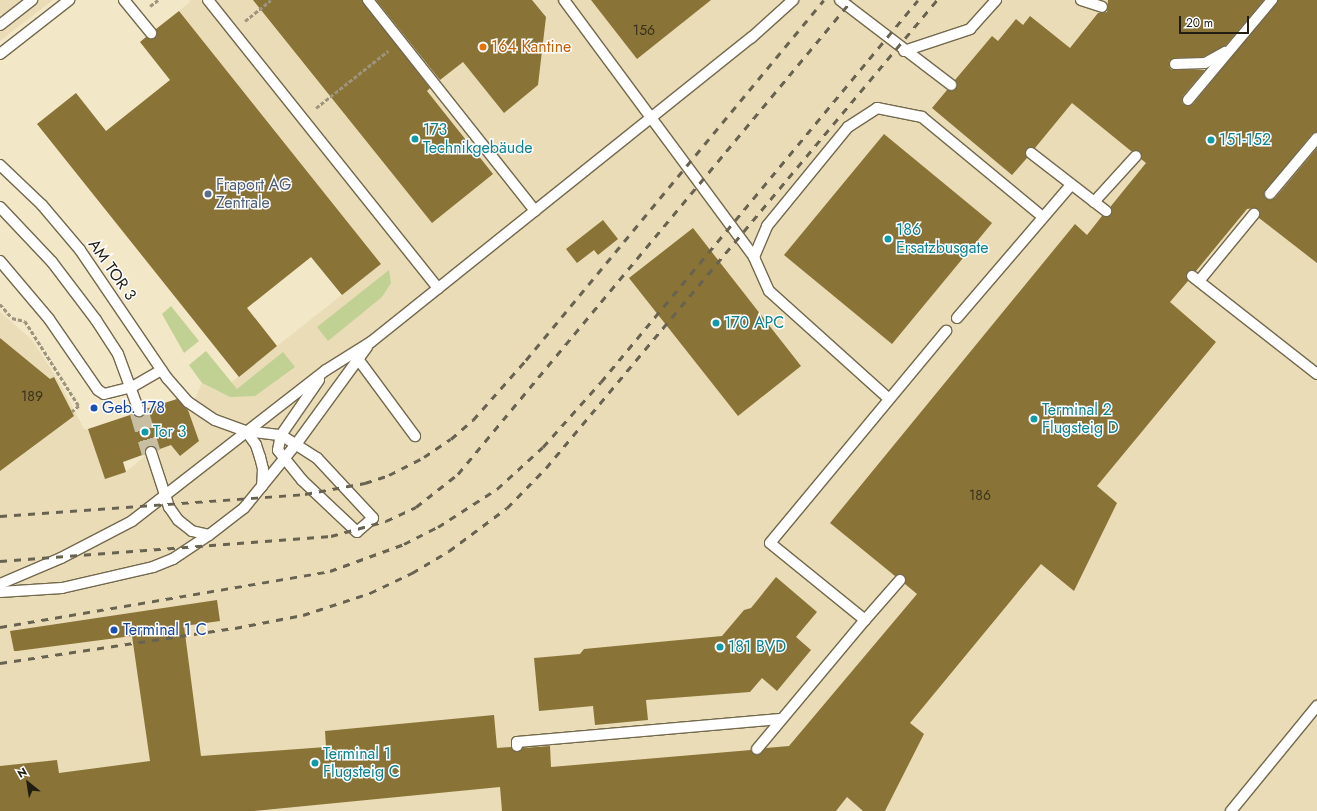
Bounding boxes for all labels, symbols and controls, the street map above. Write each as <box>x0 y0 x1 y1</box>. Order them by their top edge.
scale bar <box>1181 8 1251 34</box>
text: 20 m <box>1186 14 1213 32</box>
house number: 156 <box>633 22 655 38</box>
place label: 164 Kantine <box>491 37 571 57</box>
marker: 164 Kantine <box>478 42 488 52</box>
place label: 173 Technikgebäude <box>423 120 532 158</box>
place label: 151-152 <box>1219 130 1271 150</box>
marker: 173 Technikgebäude <box>410 134 420 144</box>
marker: 151-152 <box>1206 135 1216 145</box>
place label: Fraport AG Zentrale <box>216 175 291 213</box>
marker: Fraport AG Zentrale <box>203 189 213 199</box>
place label: 186 Ersatzbusgate <box>896 220 988 258</box>
marker: 186 Ersatzbusgate <box>883 234 893 244</box>
street label: AM TOR 3 <box>84 236 140 304</box>
place label: 170 APC <box>724 313 784 333</box>
marker: 170 APC <box>711 318 721 328</box>
house number: 189 <box>21 388 43 404</box>
place label: Geb. 178 <box>102 398 165 418</box>
place label: Terminal 2 Flugsteig D <box>1042 400 1119 438</box>
marker: Geb. 178 <box>89 403 99 413</box>
marker: Terminal 2 Flugsteig D <box>1029 414 1039 424</box>
place label: Tor 3 <box>153 422 187 442</box>
marker: Tor 3 <box>140 427 150 437</box>
house number: 186 <box>969 487 991 503</box>
place label: Terminal 1 C <box>123 620 207 640</box>
marker: Terminal 1 C <box>108 624 120 636</box>
place label: 181 BVD <box>728 637 786 657</box>
marker: 181 BVD <box>715 642 725 652</box>
place label: Terminal 1 Flugsteig C <box>323 744 400 782</box>
marker: Terminal 1 Flugsteig C <box>310 758 320 768</box>
north arrow <box>8 763 48 803</box>
text: N <box>14 763 30 782</box>

